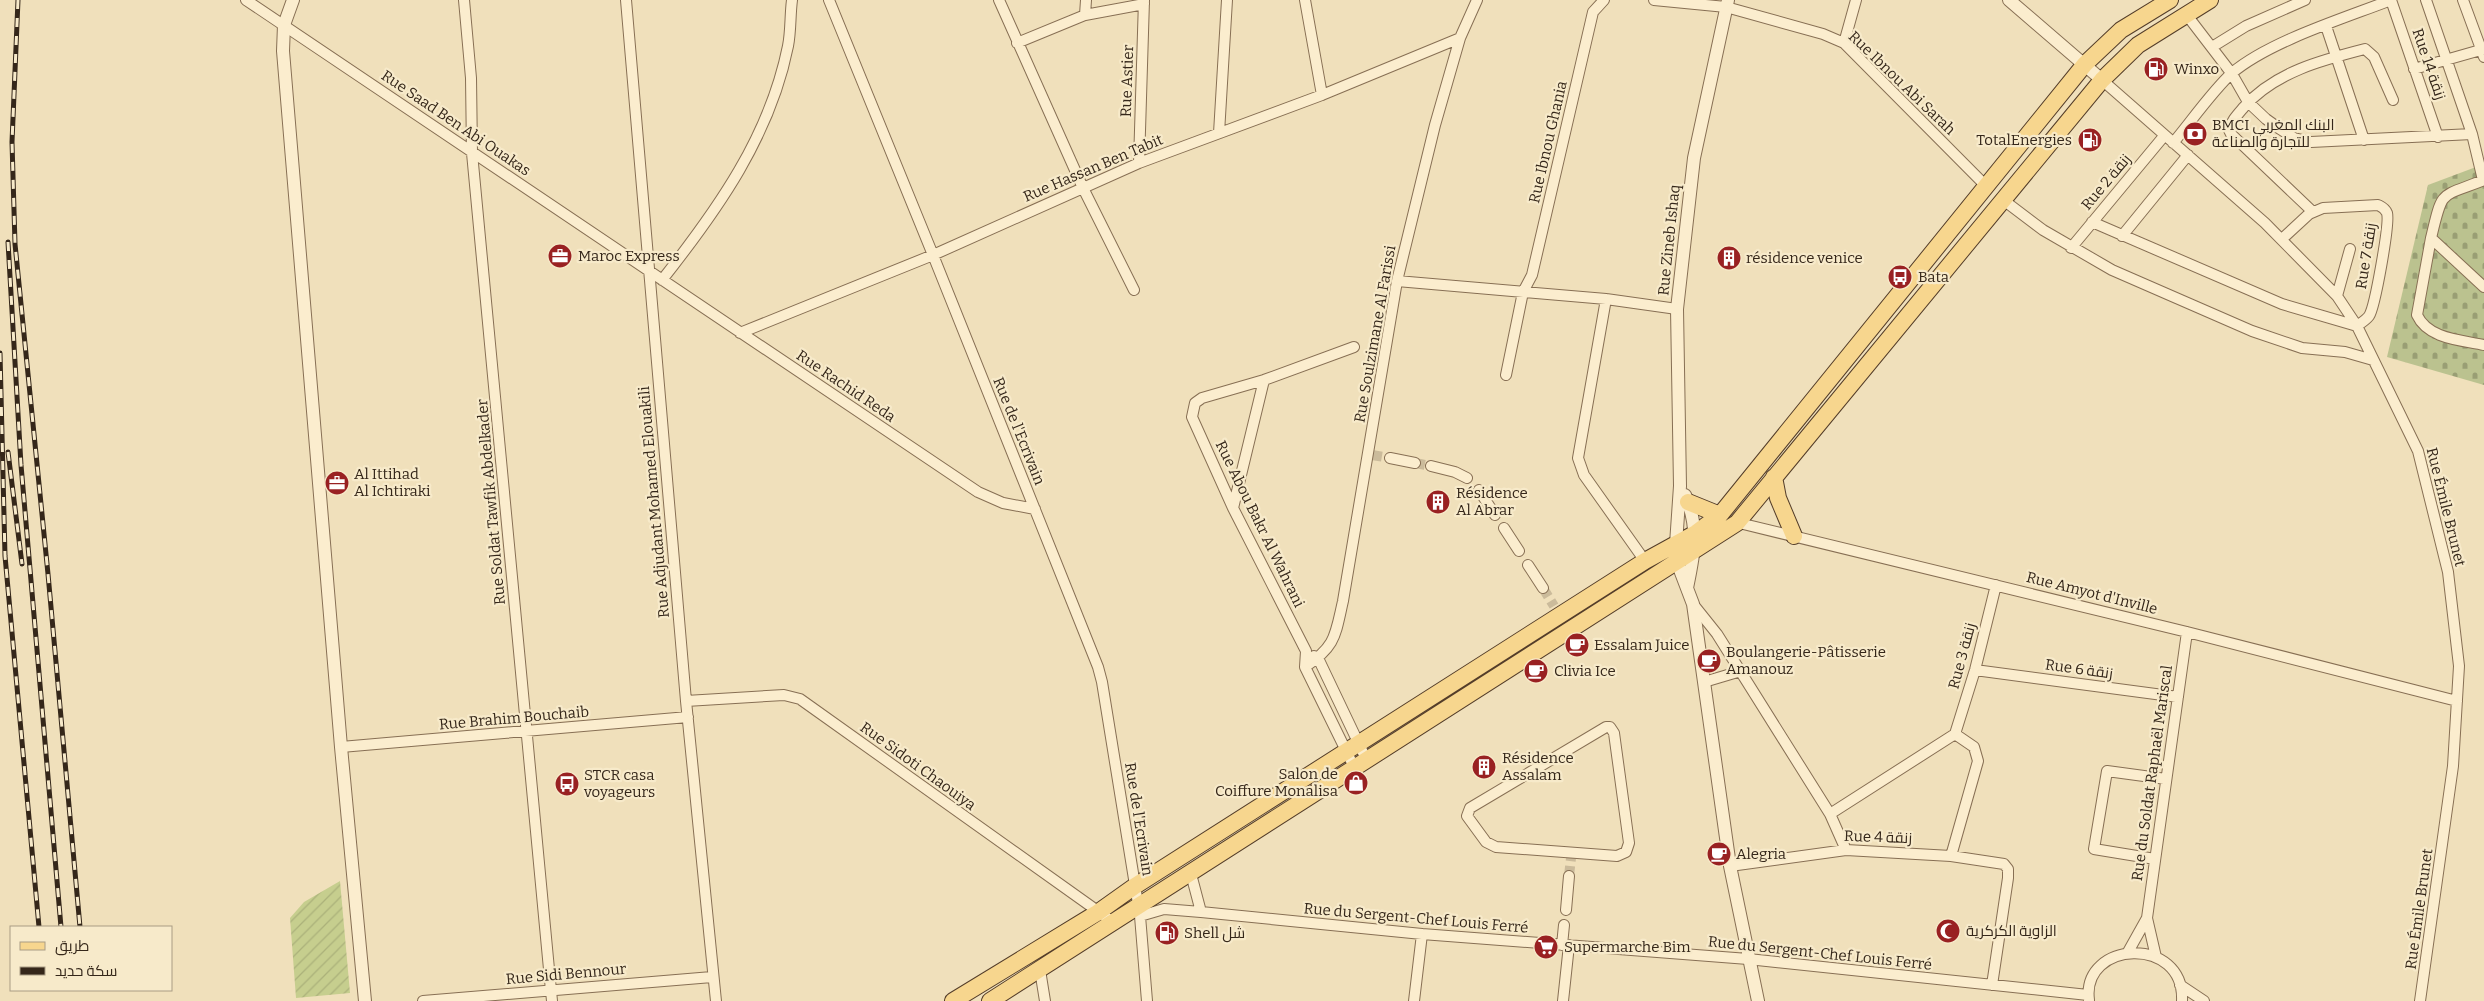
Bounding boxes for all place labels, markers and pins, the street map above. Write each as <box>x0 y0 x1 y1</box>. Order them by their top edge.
fuel station icon: Winxo <box>2143 56 2169 82</box>
place label: Winxo <box>2174 60 2219 78</box>
place label: BMCI البنك المغربي للتجارة والصناعة <box>2212 116 2334 151</box>
bank icon: BMCI البنك المغربي للتجارة والصناعة <box>2182 121 2208 147</box>
fuel station icon: TotalEnergies <box>2077 127 2103 153</box>
place label: TotalEnergies <box>1976 131 2072 149</box>
office icon: Maroc Express <box>547 243 573 269</box>
building icon: résidence venice <box>1716 245 1742 271</box>
place label: Maroc Express <box>578 247 680 265</box>
place label: résidence venice <box>1746 249 1863 267</box>
bus stop icon: Bata <box>1887 264 1913 290</box>
place label: Bata <box>1918 268 1949 286</box>
place label: Al Ittihad Al Ichtiraki <box>354 465 431 500</box>
office icon: Al Ittihad Al Ichtiraki <box>324 470 350 496</box>
place label: Résidence Al Abrar <box>1456 484 1528 519</box>
building icon: Résidence Al Abrar <box>1425 489 1451 515</box>
cafe icon: Essalam Juice <box>1564 632 1590 658</box>
place label: Essalam Juice <box>1594 636 1689 654</box>
place label: Boulangerie-Pâtisserie Amanouz <box>1726 643 1886 678</box>
cafe icon: Boulangerie-Pâtisserie Amanouz <box>1696 648 1722 674</box>
cafe icon: Clivia Ice <box>1523 658 1549 684</box>
place label: Clivia Ice <box>1554 662 1616 680</box>
place label: Résidence Assalam <box>1502 749 1574 784</box>
building icon: Résidence Assalam <box>1471 754 1497 780</box>
place label: Salon de Coiffure Monalisa <box>1215 765 1338 800</box>
place label: STCR casa voyageurs <box>583 766 655 801</box>
shop icon: Salon de Coiffure Monalisa <box>1343 770 1369 796</box>
bus stop icon: STCR casa voyageurs <box>554 771 580 797</box>
cafe icon: Alegria <box>1706 841 1732 867</box>
place label: Alegria <box>1736 845 1786 863</box>
mosque icon: الزاوية الكركرية <box>1935 918 1961 944</box>
fuel station icon: Shell شل <box>1154 920 1180 946</box>
place label: الزاوية الكركرية <box>1966 922 2057 940</box>
place label: Shell شل <box>1184 924 1245 943</box>
supermarket icon: Supermarche Bim <box>1533 934 1559 960</box>
place label: Supermarche Bim <box>1564 938 1691 956</box>

